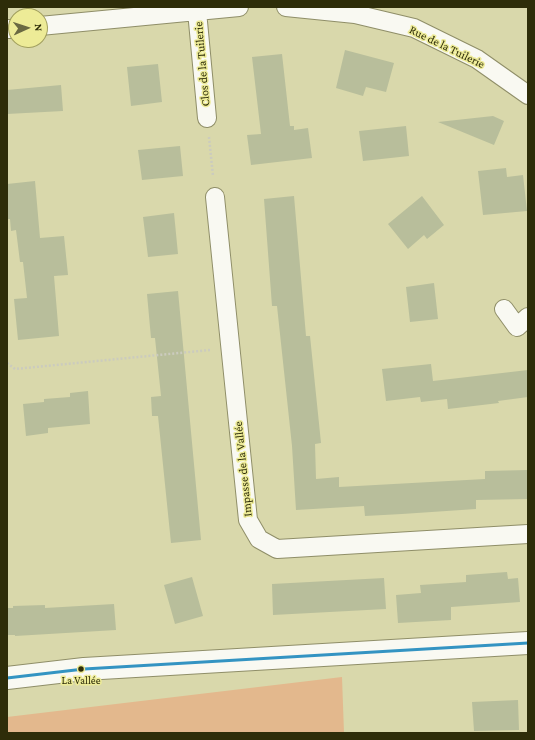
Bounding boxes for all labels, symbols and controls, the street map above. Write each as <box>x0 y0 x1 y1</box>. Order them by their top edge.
north arrow <box>8 8 48 48</box>
street label: Clos de la Tuilerie <box>191 21 213 107</box>
street label: Rue de la Tuilerie <box>407 22 487 72</box>
text: N <box>33 23 45 31</box>
street label: Impasse de la Vallée <box>231 421 255 517</box>
marker: La Vallée <box>76 664 86 674</box>
place label: La Vallée <box>62 674 100 688</box>

